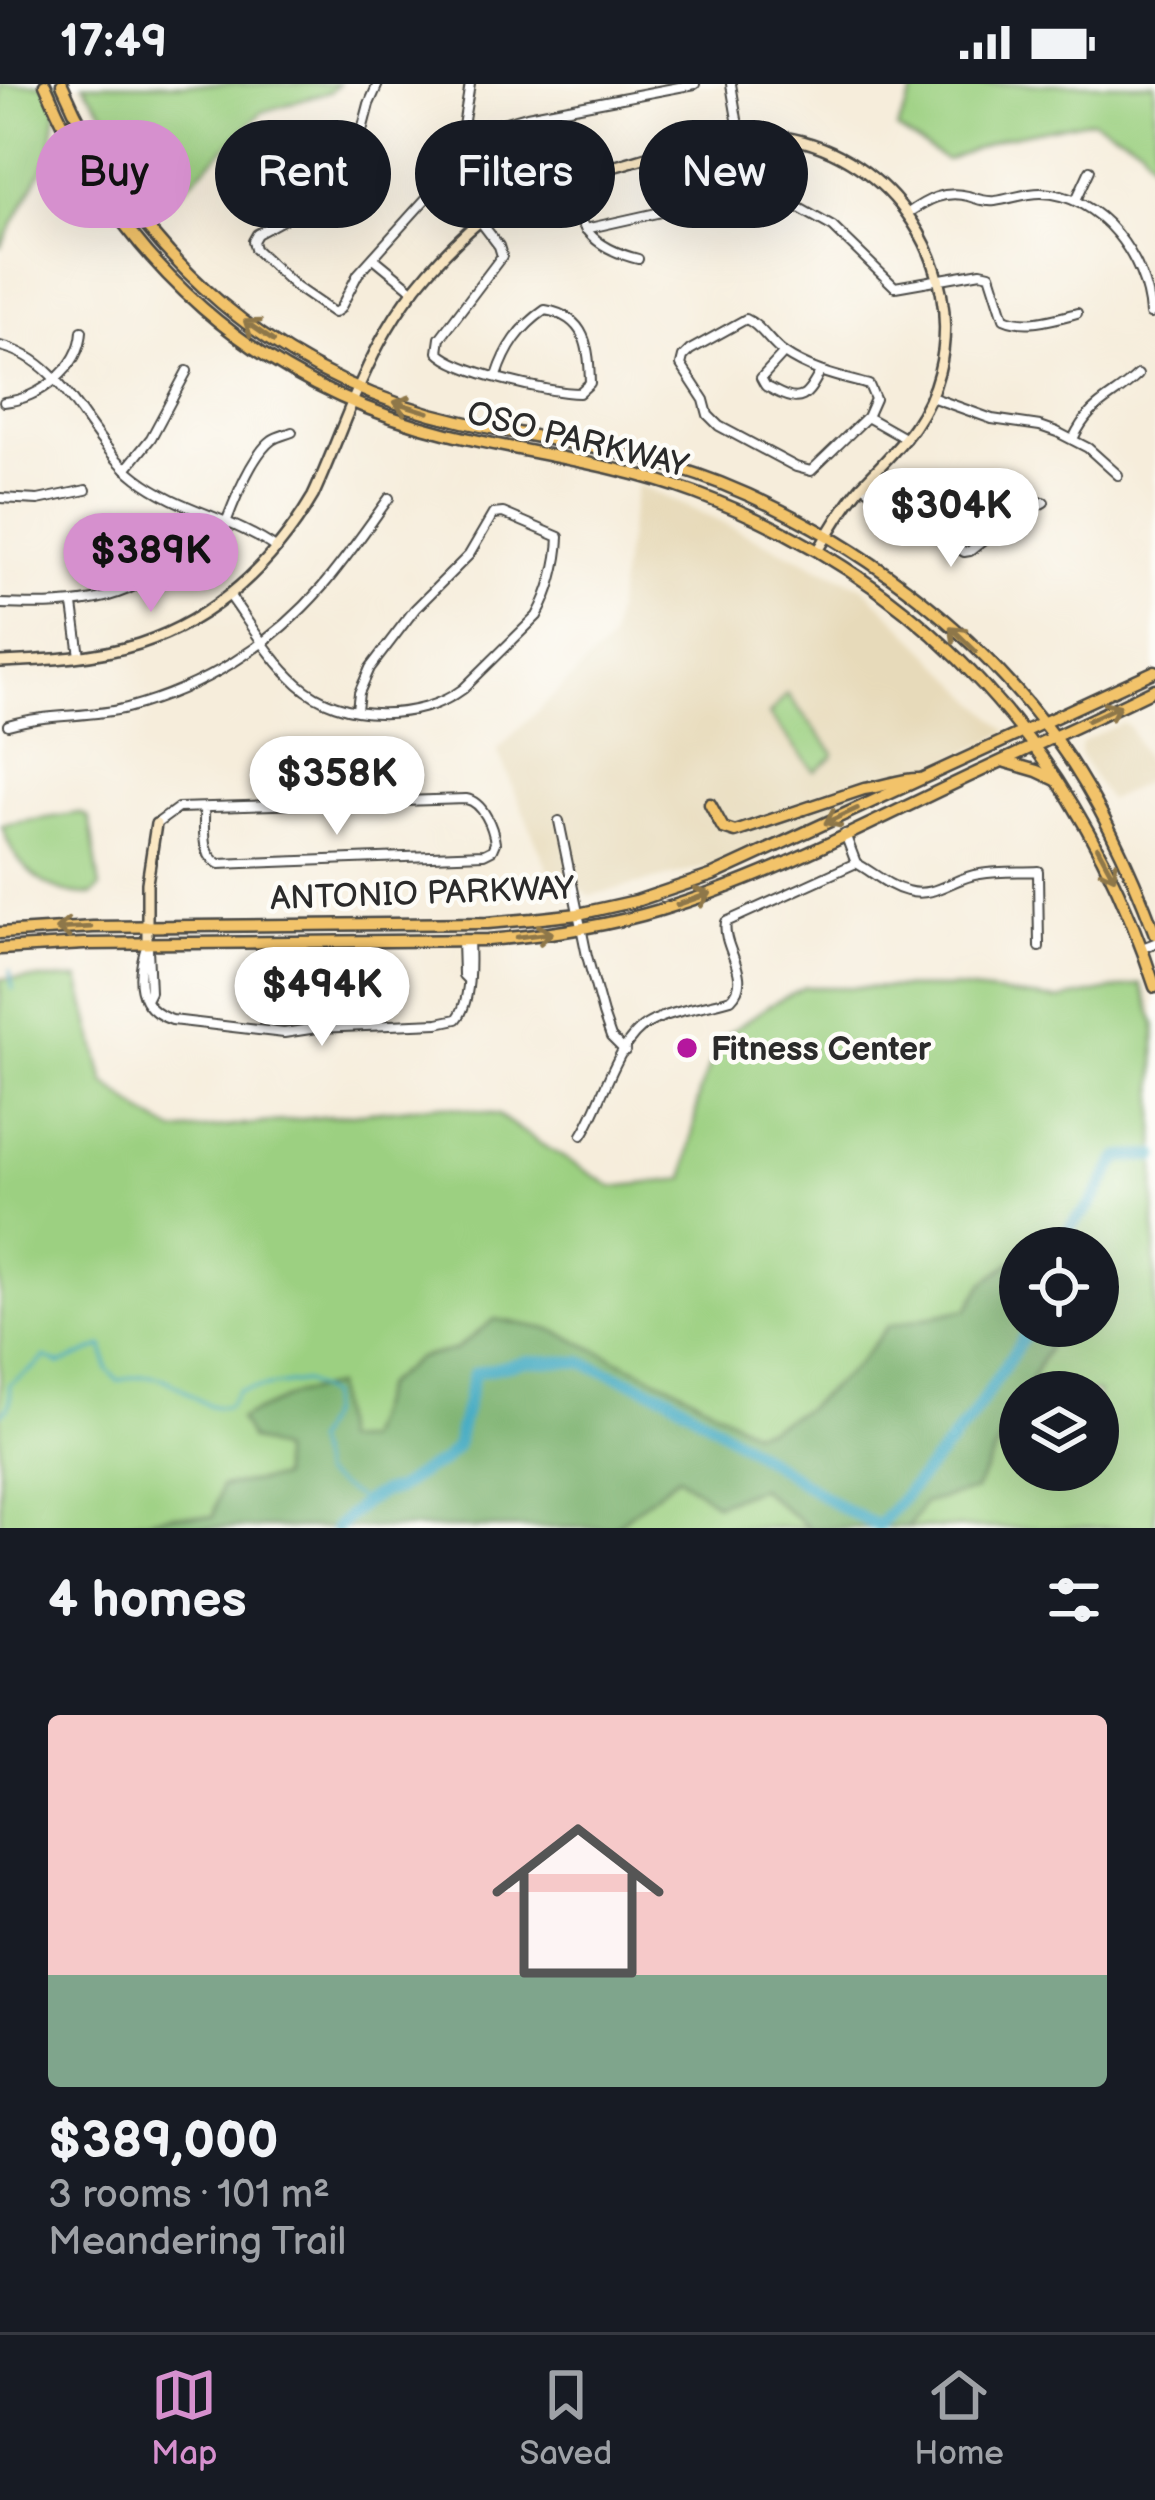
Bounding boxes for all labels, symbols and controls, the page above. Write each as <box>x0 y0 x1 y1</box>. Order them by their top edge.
text: 17:49 <box>60 15 167 70</box>
chip: Buy <box>36 120 191 228</box>
chip: Rent <box>215 120 391 228</box>
chip: Filters <box>415 120 615 228</box>
chip: New <box>639 120 808 228</box>
one-way arrow <box>242 319 276 344</box>
street label: OSO PARKWAY <box>463 393 693 487</box>
one-way arrow <box>393 395 431 417</box>
pin: $304K <box>867 468 1035 570</box>
text: $304K <box>890 483 1012 530</box>
pin: $389K <box>67 513 235 615</box>
text: $389K <box>90 528 212 575</box>
one-way arrow <box>949 625 978 653</box>
one-way arrow <box>1085 701 1121 723</box>
pin: $358K <box>253 736 421 838</box>
text: $358K <box>277 751 397 798</box>
one-way arrow <box>824 807 860 829</box>
one-way arrow <box>1095 845 1118 881</box>
street label: ANTONIO PARKWAY <box>269 869 576 919</box>
one-way arrow <box>675 887 712 908</box>
one-way arrow <box>54 917 93 940</box>
one-way arrow <box>515 924 554 946</box>
pin: $494K <box>238 947 406 1049</box>
text: $494K <box>261 962 383 1009</box>
place label: Fitness Center <box>711 1030 932 1070</box>
marker: Fitness Center <box>674 1035 700 1061</box>
map controls <box>999 1227 1119 1491</box>
button: locate <box>999 1227 1119 1347</box>
button: layers <box>999 1371 1119 1491</box>
icon: filters <box>1041 1567 1107 1633</box>
text: 4 homes <box>48 1570 247 1631</box>
icon: home <box>470 1793 686 2009</box>
text: $389,000 <box>48 2111 279 2172</box>
text: 3 rooms · 101 m² <box>48 2172 330 2219</box>
text: Meandering Trail <box>48 2219 346 2266</box>
tab: Map <box>151 2362 217 2474</box>
tab: Saved <box>519 2362 612 2474</box>
tab: Home <box>914 2362 1004 2474</box>

